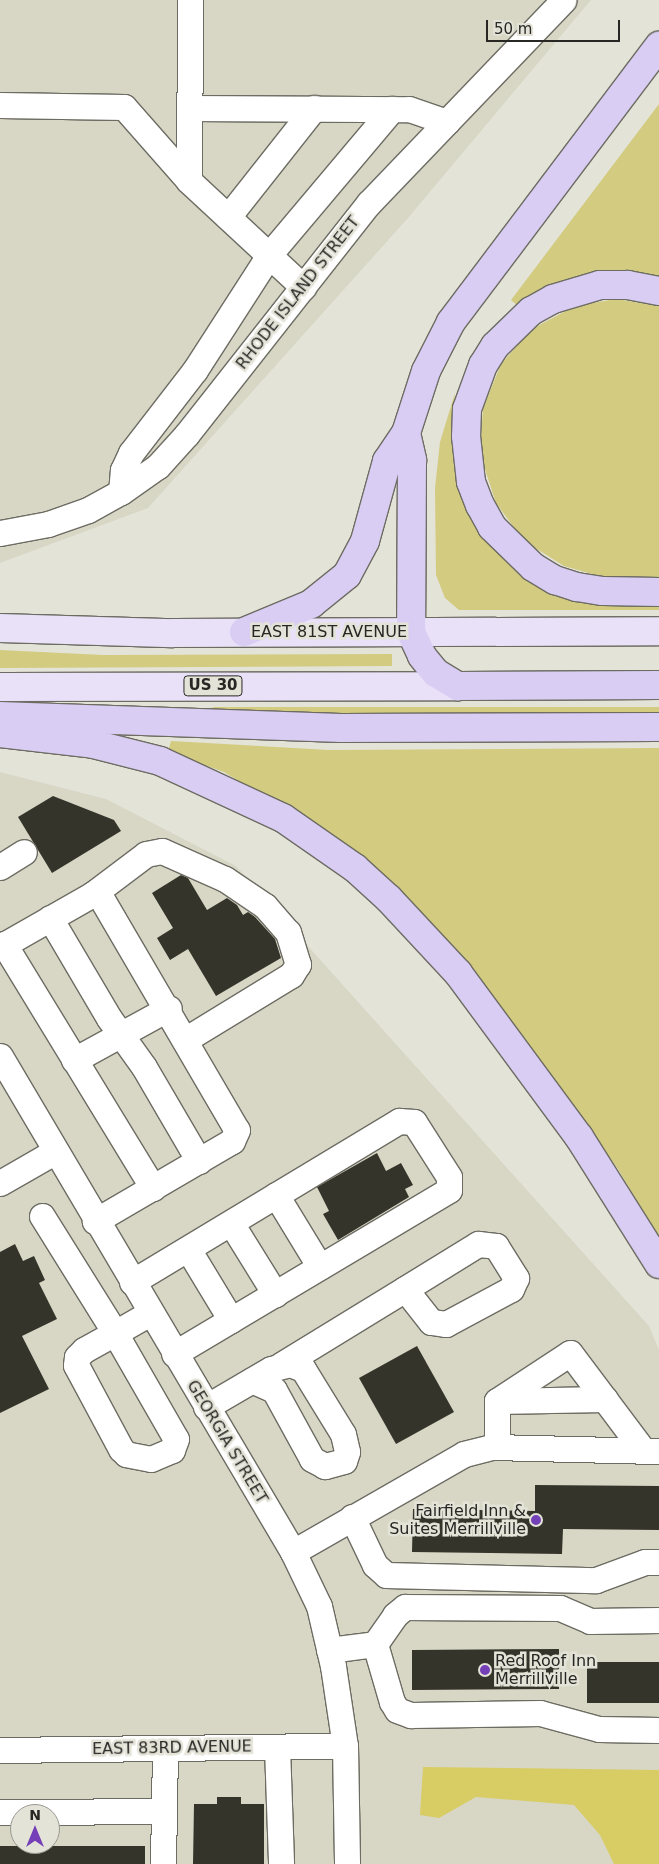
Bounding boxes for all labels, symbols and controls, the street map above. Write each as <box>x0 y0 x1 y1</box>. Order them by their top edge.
scale bar <box>489 10 623 42</box>
text: 50 m <box>494 20 532 38</box>
street label: RHODE ISLAND STREET <box>232 213 364 373</box>
street label: EAST 81ST AVENUE <box>251 622 407 642</box>
road number: US 30 <box>183 674 243 698</box>
street label: GEORGIA STREET <box>183 1377 271 1507</box>
place label: Fairfield Inn & Suites Merrillville <box>389 1501 526 1539</box>
marker: Fairfield Inn & Suites Merrillville <box>530 1514 542 1526</box>
place label: Red Roof Inn Merrillville <box>495 1651 596 1689</box>
marker: Red Roof Inn Merrillville <box>479 1664 491 1676</box>
street label: EAST 83RD AVENUE <box>92 1737 252 1759</box>
north arrow <box>10 1804 60 1854</box>
text: N <box>29 1807 41 1823</box>

